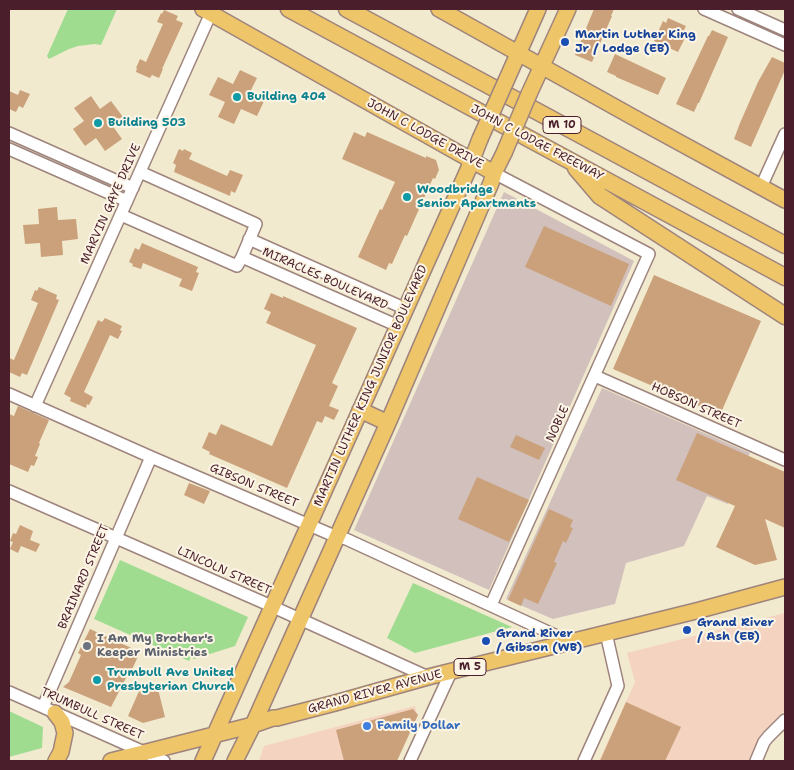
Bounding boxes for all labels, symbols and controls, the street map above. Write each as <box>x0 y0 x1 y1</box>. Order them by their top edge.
place label: Martin Luther King Jr / Lodge (EB) <box>575 28 696 56</box>
marker: Martin Luther King Jr / Lodge (EB) <box>559 36 571 48</box>
place label: Building 404 <box>247 90 326 104</box>
marker: Building 404 <box>231 91 243 103</box>
street label: JOHN C LODGE DRIVE <box>364 96 486 172</box>
street label: JOHN C LODGE FREEWAY <box>468 102 606 184</box>
place label: Building 503 <box>108 116 186 130</box>
road number: M 10 <box>543 116 581 134</box>
marker: Building 503 <box>92 117 104 129</box>
street label: MARVIN GAYE DRIVE <box>78 141 144 267</box>
place label: Woodbridge Senior Apartments <box>417 183 536 211</box>
marker: Woodbridge Senior Apartments <box>401 191 413 203</box>
street label: MIRACLES BOULEVARD <box>260 245 390 313</box>
street label: MARTIN LUTHER KING JUNIOR BOULEVARD <box>311 263 431 509</box>
street label: HOBSON STREET <box>649 380 743 432</box>
street label: NOBLE <box>544 403 572 445</box>
street label: GIBSON STREET <box>208 461 300 511</box>
street label: BRAINARD STREET <box>55 522 113 632</box>
street label: LINCOLN STREET <box>175 544 273 598</box>
place label: Grand River / Ash (EB) <box>697 616 774 644</box>
marker: Grand River / Ash (EB) <box>681 624 693 636</box>
place label: Grand River / Gibson (WB) <box>496 627 582 655</box>
place label: I Am My Brother's Keeper Ministries <box>97 632 213 660</box>
marker: Grand River / Gibson (WB) <box>480 635 492 647</box>
marker: I Am My Brother's Keeper Ministries <box>81 640 93 652</box>
road number: M 5 <box>454 659 486 676</box>
place label: Trumbull Ave United Presbyterian Church <box>107 666 234 694</box>
street label: GRAND RIVER AVENUE <box>306 667 444 717</box>
marker: Trumbull Ave United Presbyterian Church <box>91 674 103 686</box>
street label: TRUMBULL STREET <box>38 685 146 743</box>
place label: Family Dollar <box>377 719 460 733</box>
marker: Family Dollar <box>361 720 373 732</box>

